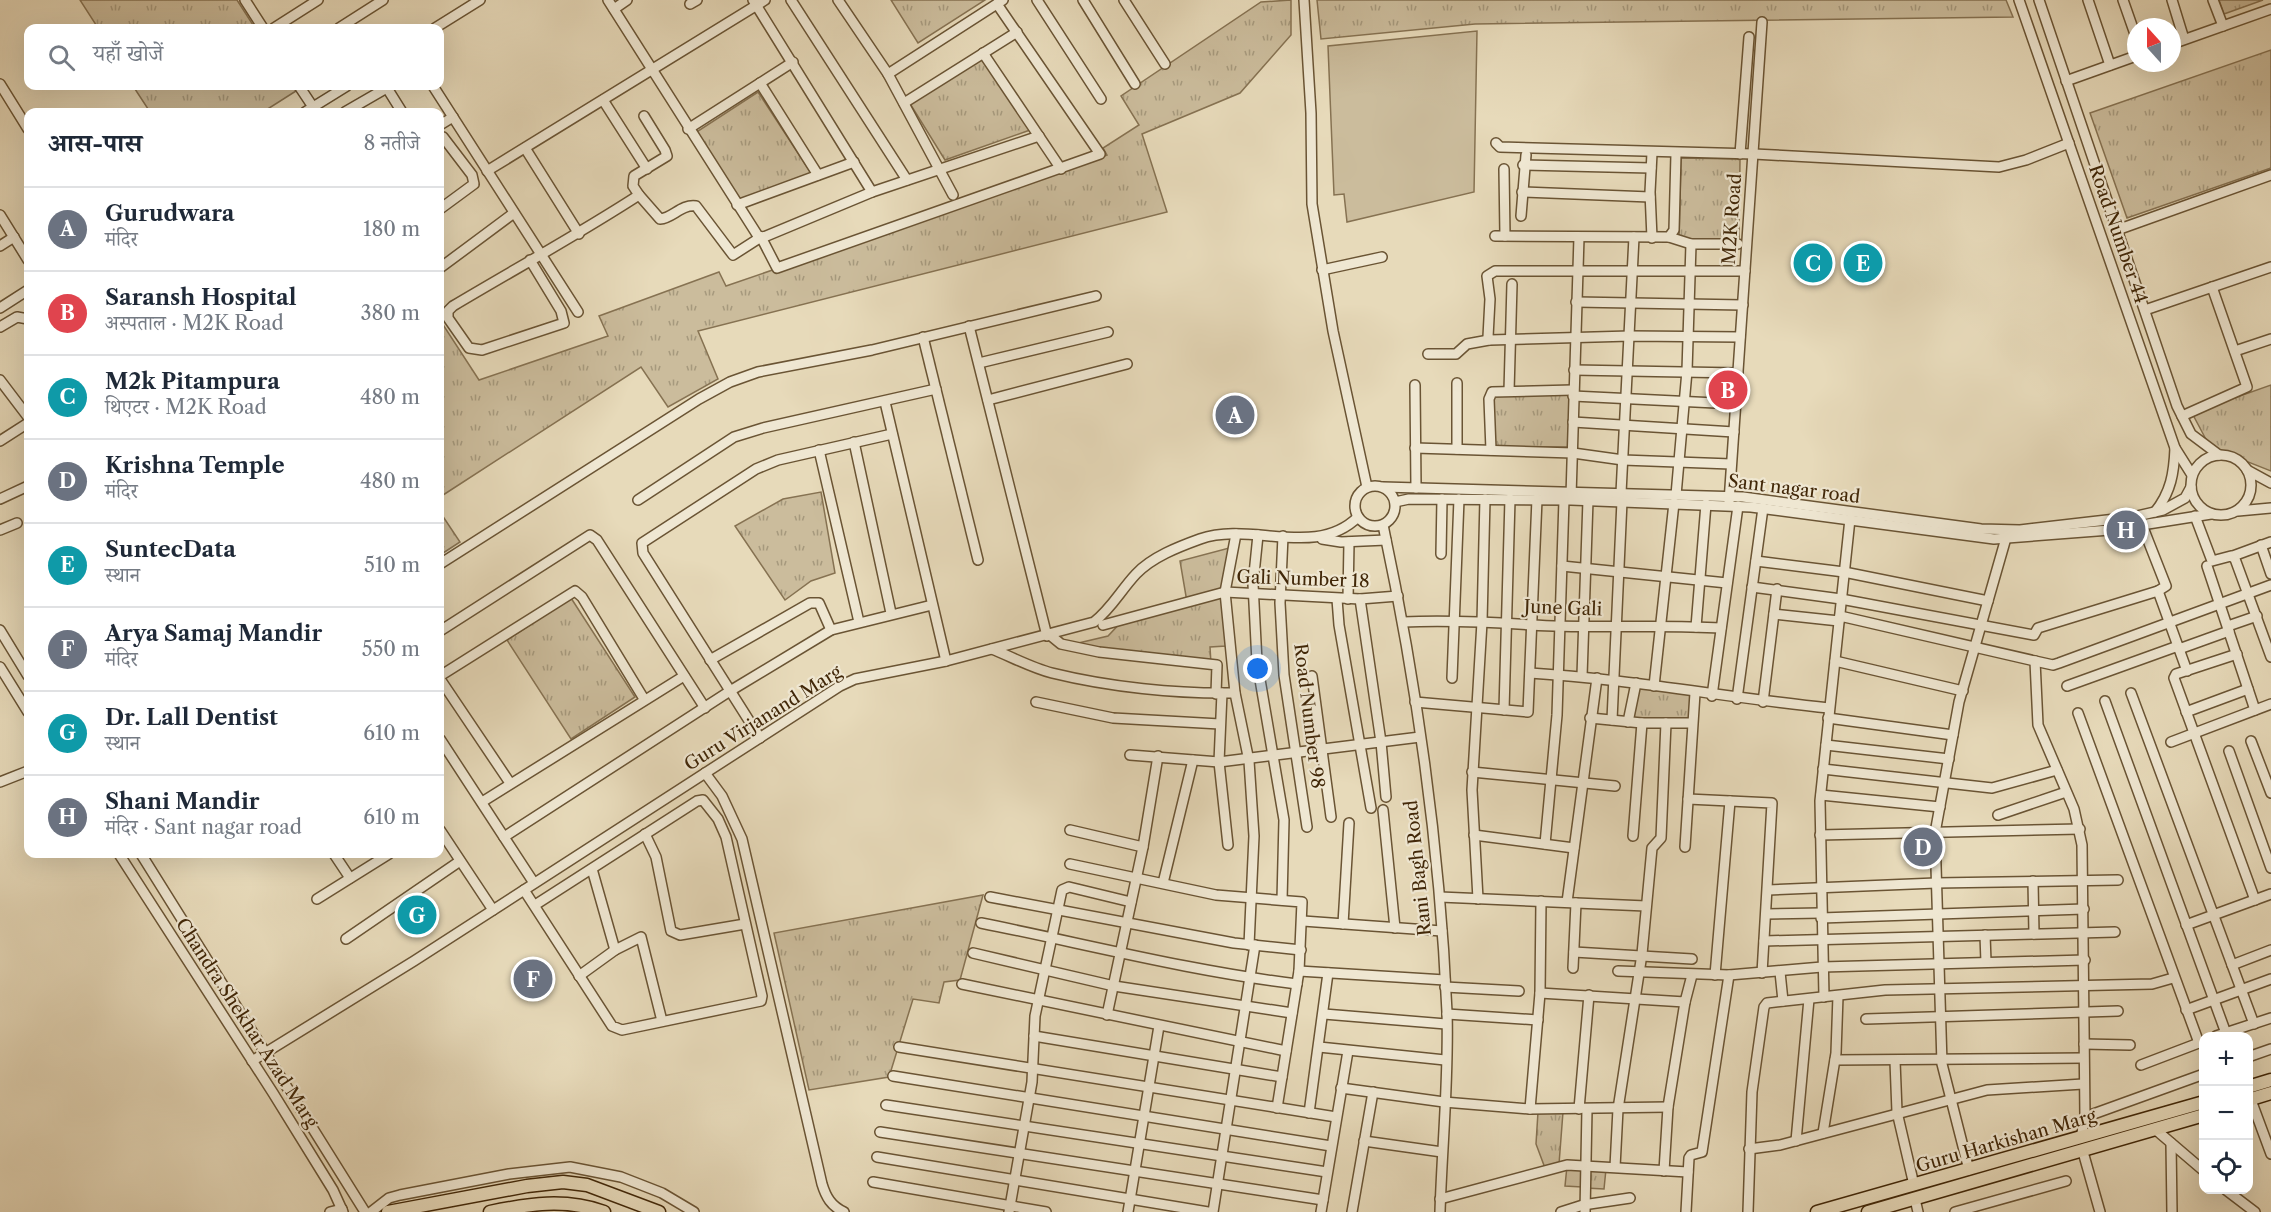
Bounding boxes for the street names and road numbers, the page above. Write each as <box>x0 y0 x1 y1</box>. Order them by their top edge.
street label: Road Number 44 <box>2084 162 2152 306</box>
street label: M2K Road <box>1718 173 1746 265</box>
street label: Sant nagar road <box>1727 470 1861 508</box>
street label: Gali Number 18 <box>1236 566 1370 592</box>
street label: June Gali <box>1521 596 1603 620</box>
street label: Road Number 98 <box>1289 642 1329 790</box>
street label: Guru Virjanand Marg <box>680 660 846 775</box>
street label: Rani Bagh Road <box>1400 799 1436 937</box>
street label: Chandra Shekhar Azad Marg <box>171 914 323 1132</box>
street label: Guru Harkishan Marg <box>1913 1105 2099 1177</box>

